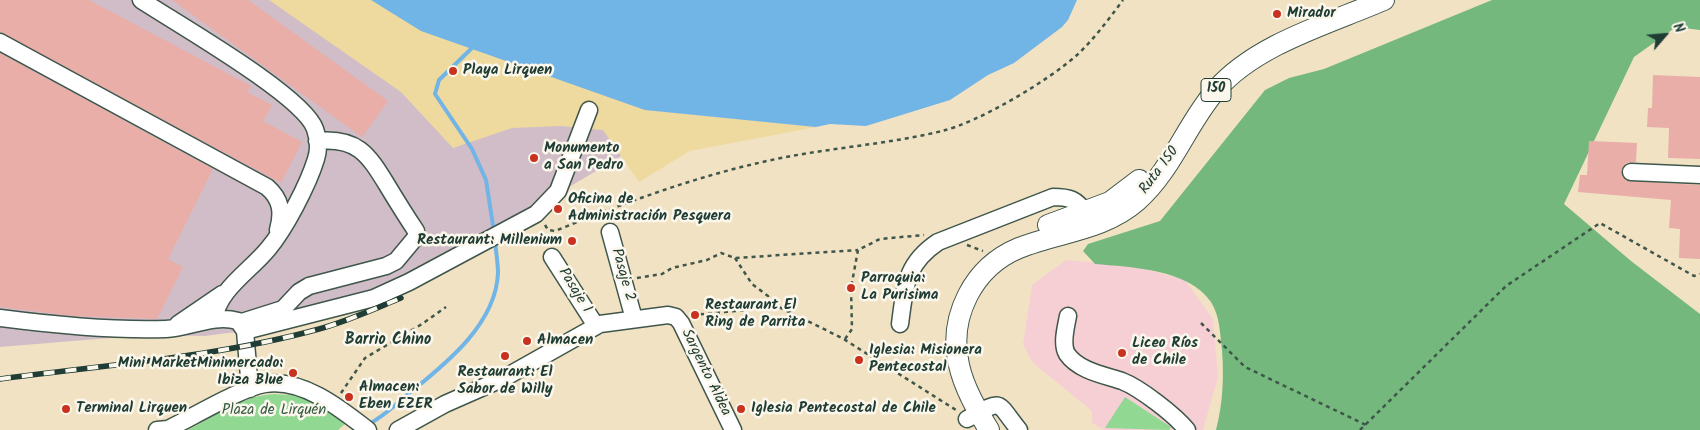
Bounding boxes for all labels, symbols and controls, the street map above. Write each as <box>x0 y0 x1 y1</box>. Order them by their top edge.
place label: Mirador <box>1287 5 1336 23</box>
marker: Mirador <box>1271 8 1283 20</box>
north arrow <box>1640 10 1690 60</box>
text: N <box>1667 19 1690 37</box>
place label: Playa Lirquen <box>463 62 552 80</box>
marker: Playa Lirquen <box>447 65 459 77</box>
road number: 150 <box>1201 78 1231 102</box>
place label: Monumento a San Pedro <box>544 140 623 175</box>
street label: Ruta 150 <box>1136 144 1184 198</box>
marker: Monumento a San Pedro <box>528 152 540 164</box>
place label: Oficina de Administración Pesquera <box>568 191 731 226</box>
marker: Oficina de Administración Pesquera <box>552 203 564 215</box>
place label: Restaurant: Millenium <box>417 232 562 250</box>
marker: Restaurant: Millenium <box>566 235 578 247</box>
street label: Pasaje 2 <box>606 247 638 303</box>
street label: Pasaje 1 <box>553 265 595 317</box>
place label: Parroquia: La Purisima <box>861 270 938 305</box>
marker: Parroquia: La Purisima <box>845 282 857 294</box>
place label: Restaurant El Ring de Parrita <box>705 297 805 332</box>
marker: Restaurant El Ring de Parrita <box>689 309 701 321</box>
street label: Sargento Aldea <box>676 327 734 419</box>
district label: Barrio Chino <box>345 331 431 351</box>
place label: Almacen <box>537 332 593 350</box>
marker: Almacen <box>521 335 533 347</box>
place label: Liceo Ríos de Chile <box>1132 335 1198 370</box>
place label: Iglesia: Misionera Pentecostal <box>869 342 982 377</box>
marker: Liceo Ríos de Chile <box>1116 347 1128 359</box>
marker: Restaurant: El Sabor de Willy <box>499 350 511 362</box>
marker: Iglesia: Misionera Pentecostal <box>853 354 865 366</box>
place label: Mini MarketMinimercado: Ibiza Blue <box>118 355 283 390</box>
place label: Restaurant: El Sabor de Willy <box>457 364 553 399</box>
marker: Mini MarketMinimercado: Ibiza Blue <box>287 367 299 379</box>
place label: Almacen: Eben EZER <box>359 379 432 414</box>
marker: Almacen: Eben EZER <box>343 391 355 403</box>
place label: Terminal Lirquen <box>76 400 187 418</box>
place label: Iglesia Pentecostal de Chile <box>751 400 936 418</box>
park label: Plaza de Lirquén <box>222 402 326 420</box>
marker: Terminal Lirquen <box>60 403 72 415</box>
marker: Iglesia Pentecostal de Chile <box>735 403 747 415</box>

